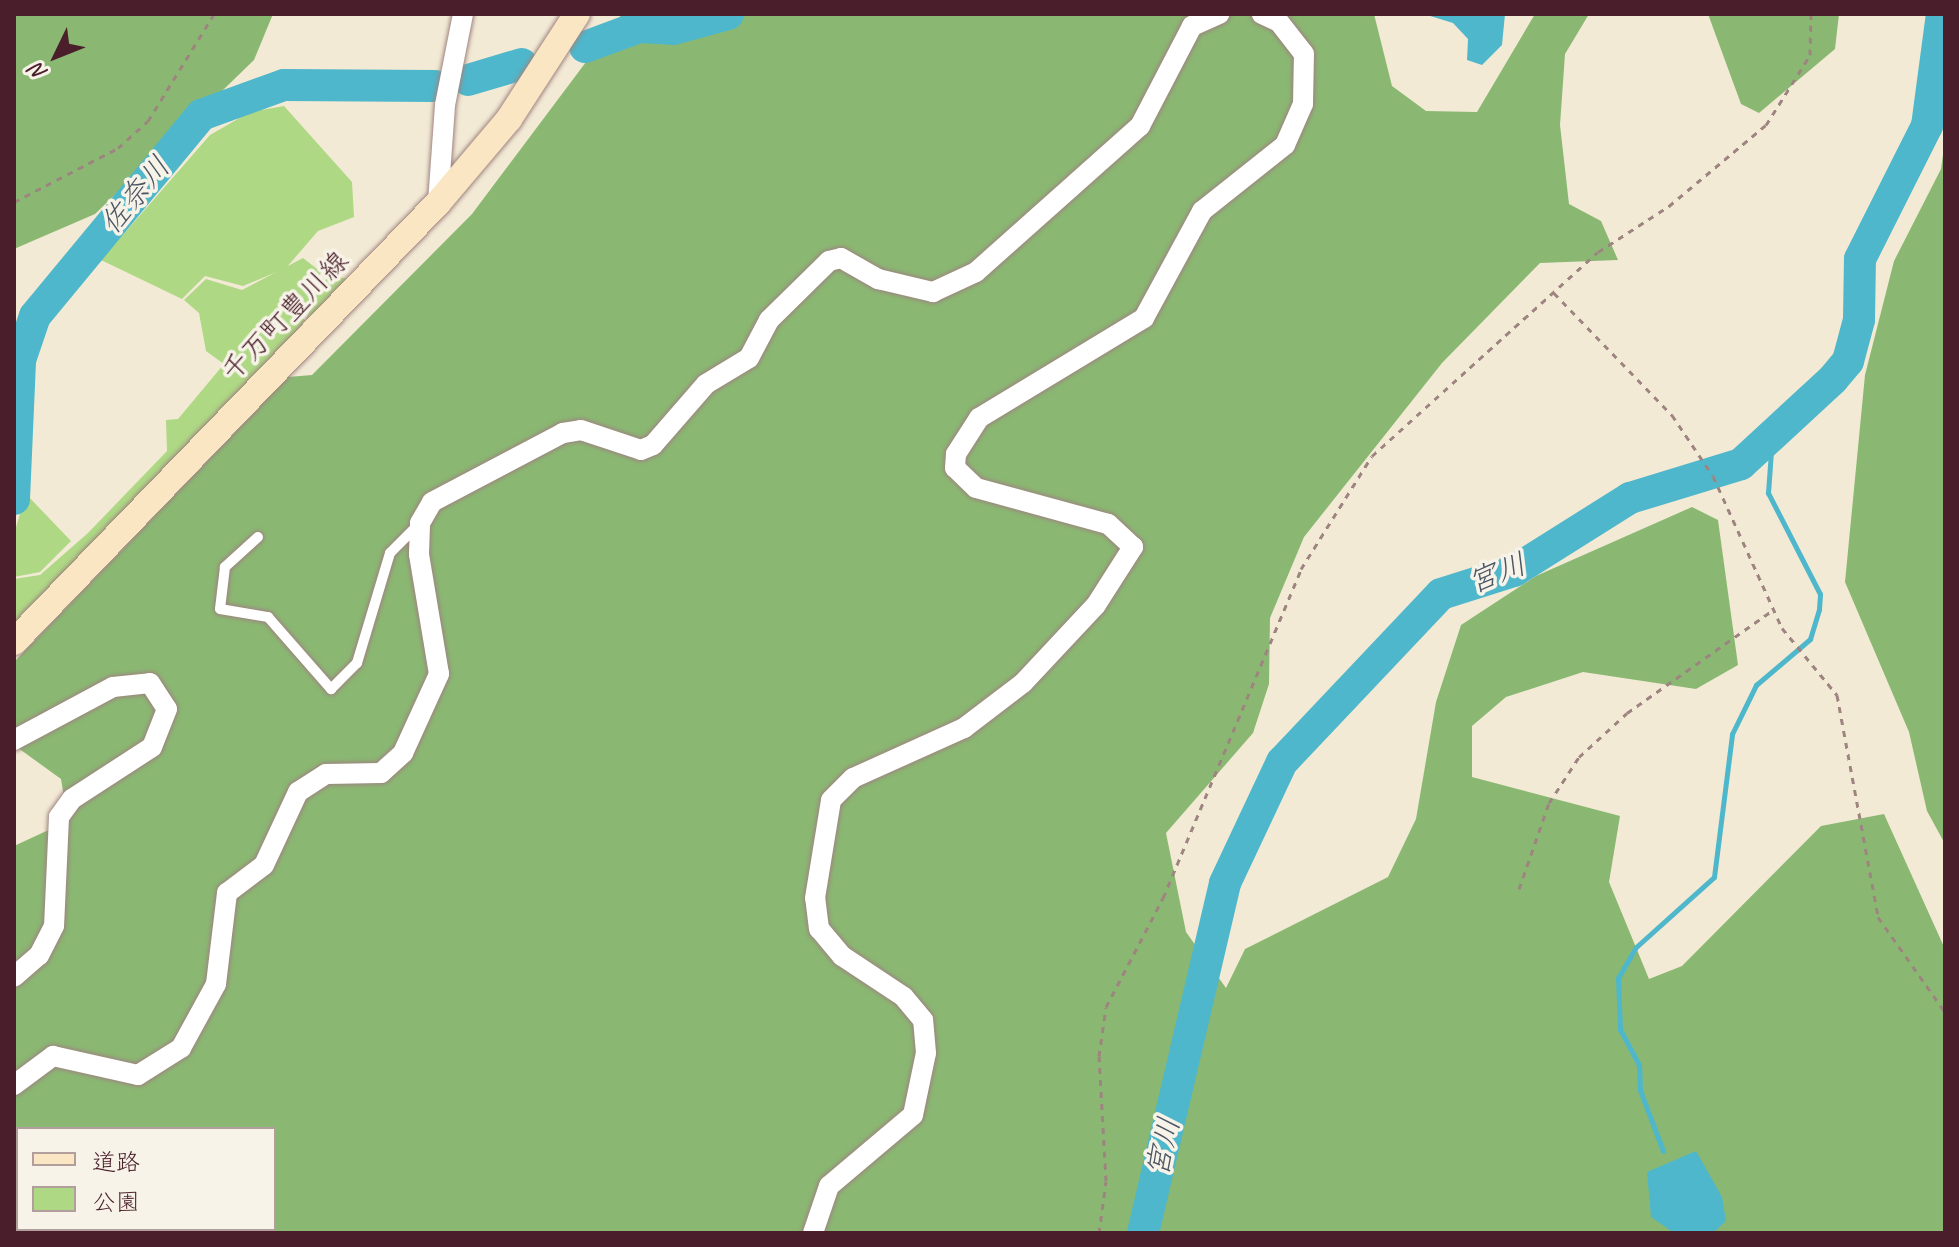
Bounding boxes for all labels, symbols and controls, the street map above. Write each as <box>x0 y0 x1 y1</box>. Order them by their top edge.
north arrow <box>16 16 96 96</box>
text: N <box>24 58 53 87</box>
water label: 佐奈川 <box>92 149 178 241</box>
street label: 千万町豊川線 <box>215 244 355 388</box>
water label: 宮川 <box>1463 545 1531 601</box>
water label: 宮川 <box>1139 1114 1187 1180</box>
legend <box>16 1127 276 1231</box>
text: 道路 <box>92 1147 140 1177</box>
text: 公園 <box>92 1187 140 1217</box>

